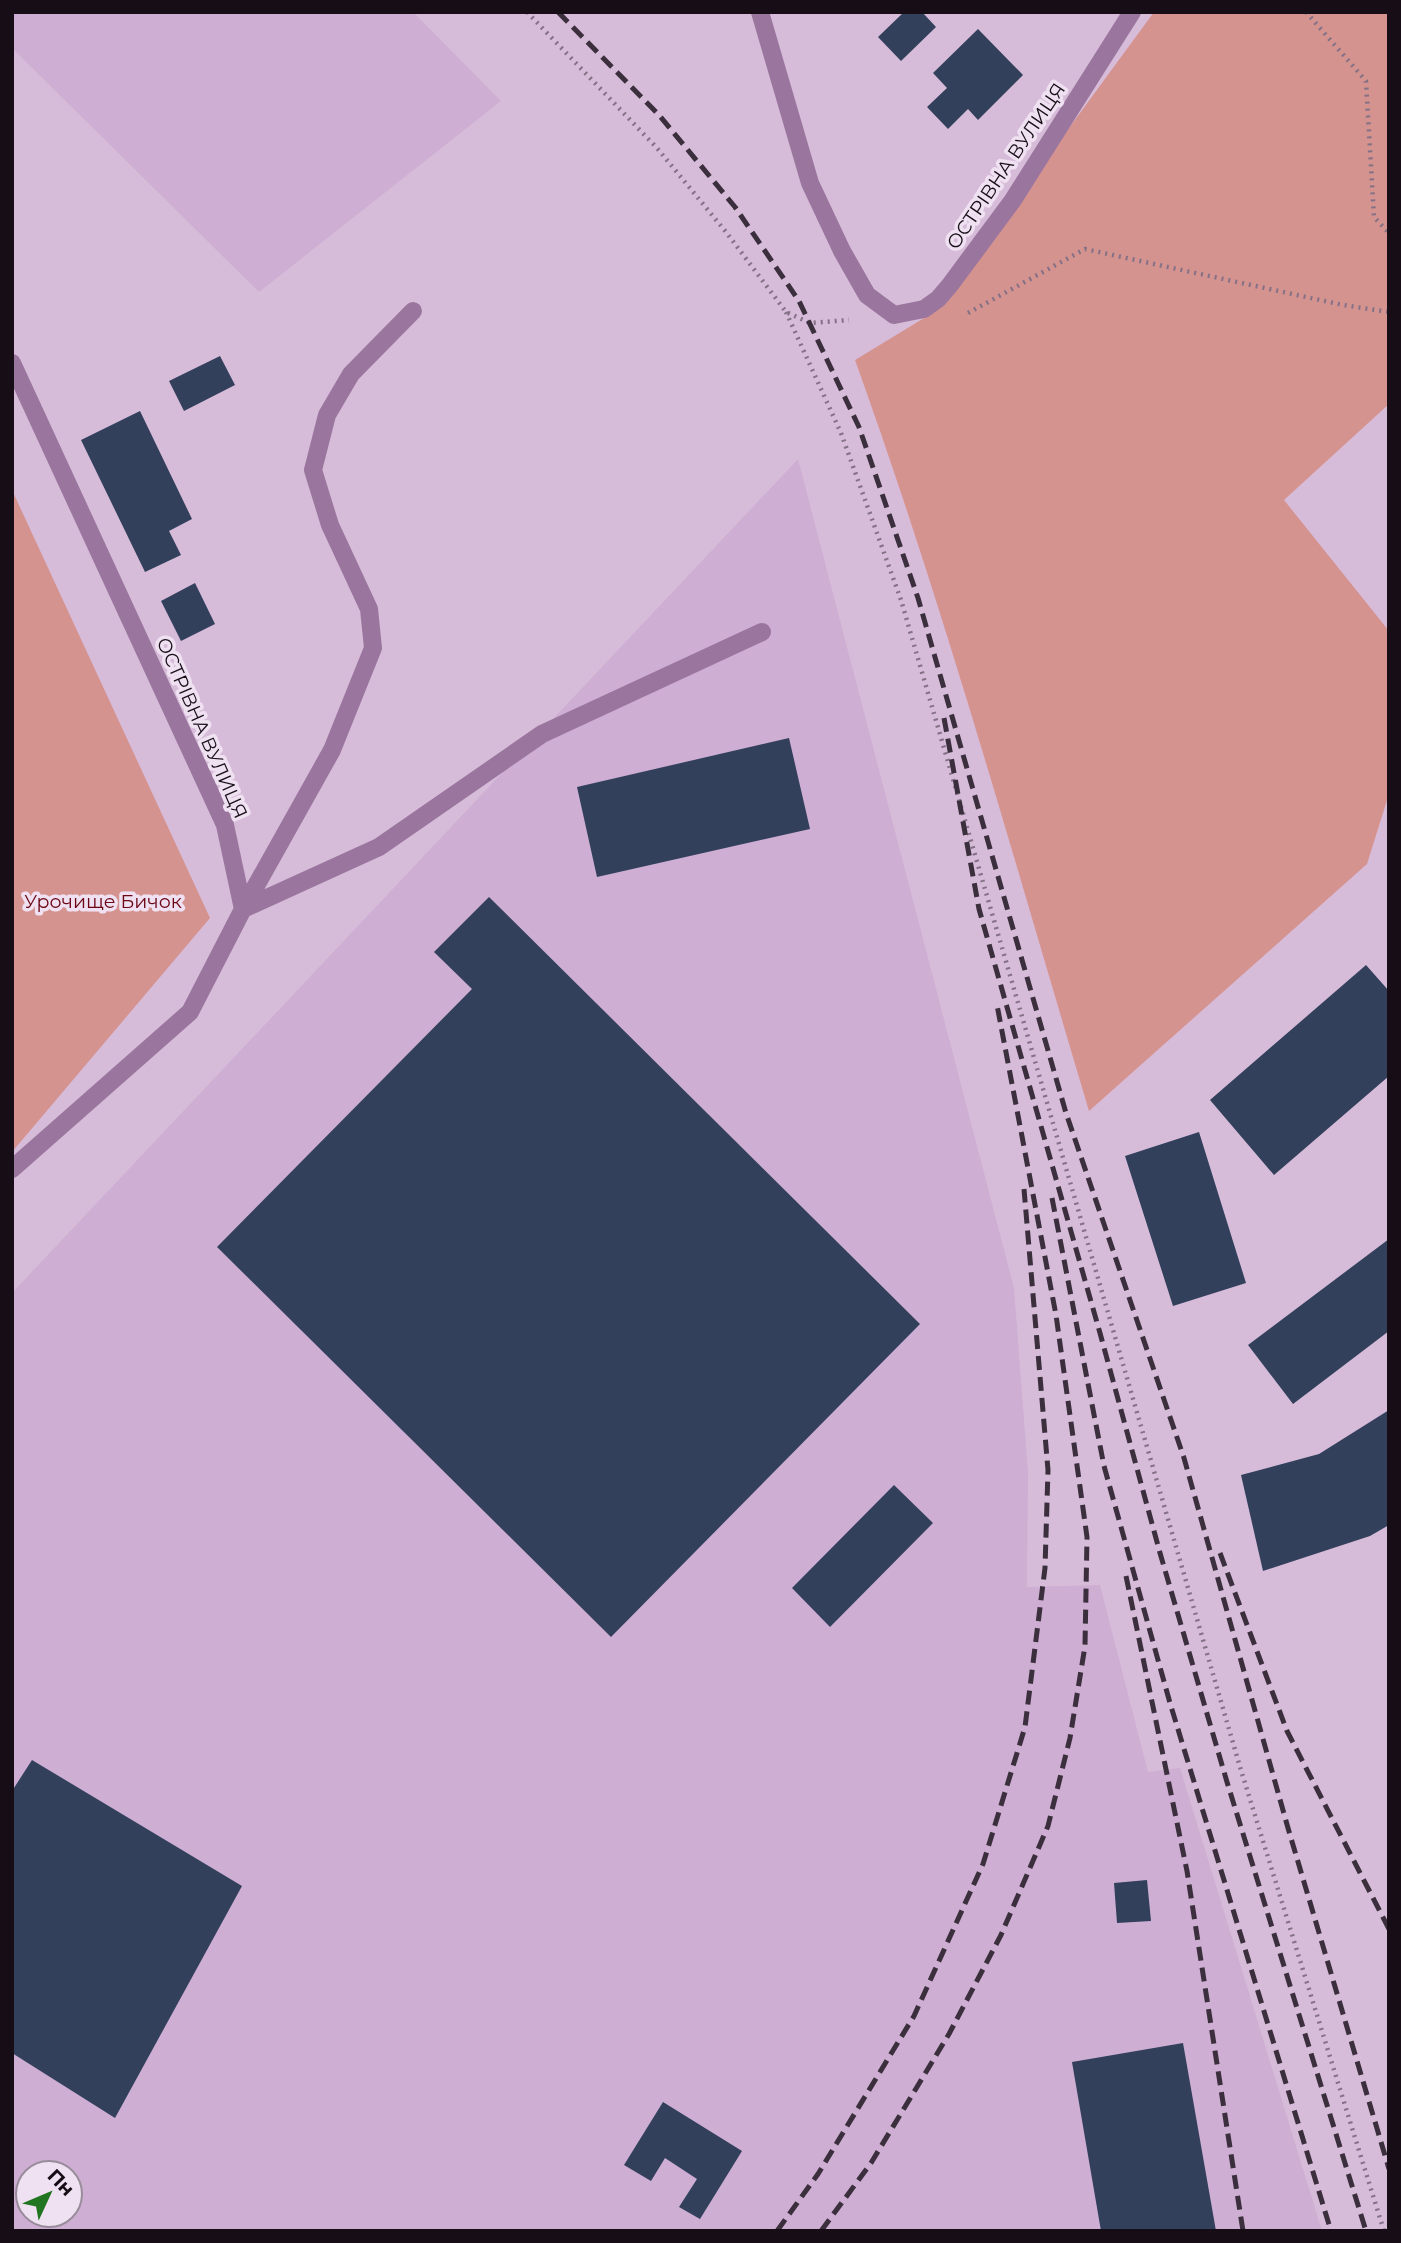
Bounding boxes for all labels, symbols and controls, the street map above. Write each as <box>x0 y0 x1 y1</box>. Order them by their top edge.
street label: ОСТРІВНА ВУЛИЦЯ <box>942 79 1070 253</box>
street label: ОСТРІВНА ВУЛИЦЯ <box>152 634 252 822</box>
park label: Урочище Бичок <box>24 890 182 913</box>
north arrow <box>14 2159 84 2229</box>
text: Пн <box>43 2164 79 2201</box>

